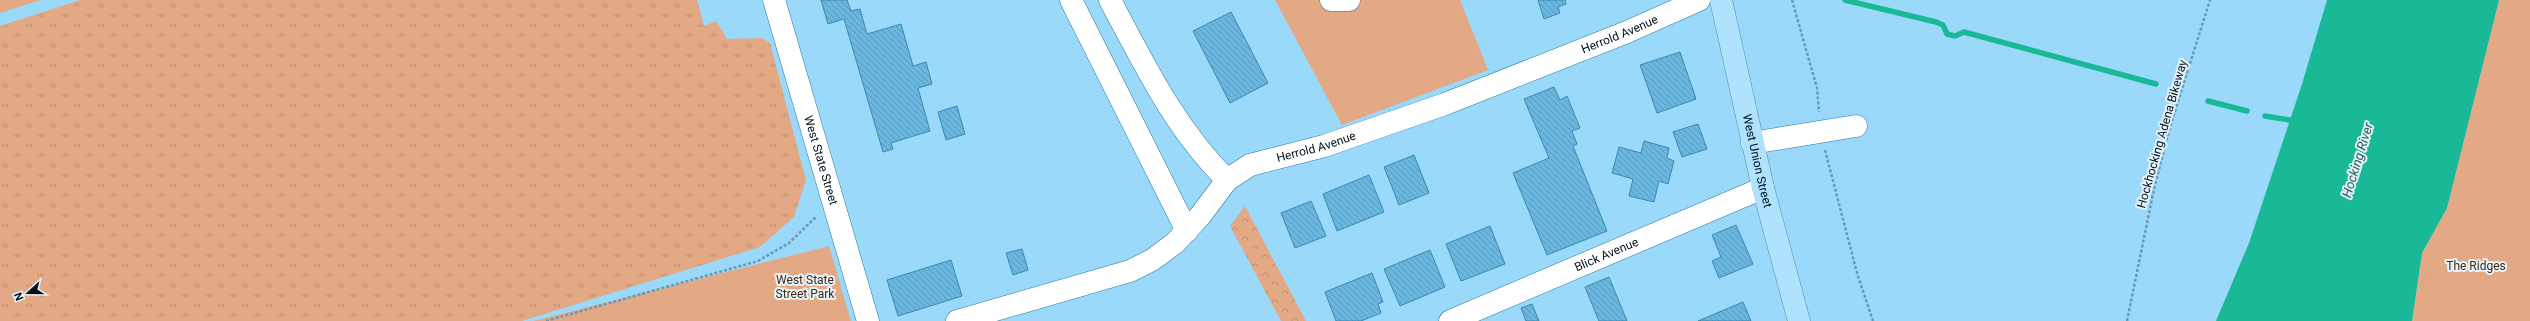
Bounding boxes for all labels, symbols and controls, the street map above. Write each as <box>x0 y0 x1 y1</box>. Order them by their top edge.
street label: Herrold Avenue <box>1579 12 1660 56</box>
street label: Hockhocking Adena Bikeway <box>2134 58 2190 210</box>
street label: West Union Street <box>1740 113 1775 209</box>
street label: West State Street <box>801 114 841 207</box>
water label: Hocking River <box>2339 120 2376 199</box>
street label: Herrold Avenue <box>1275 129 1357 165</box>
street label: Blick Avenue <box>1572 235 1640 274</box>
park label: The Ridges <box>2446 259 2506 273</box>
north arrow <box>8 273 48 313</box>
park label: West State Street Park <box>776 273 835 301</box>
text: N <box>12 290 27 302</box>

